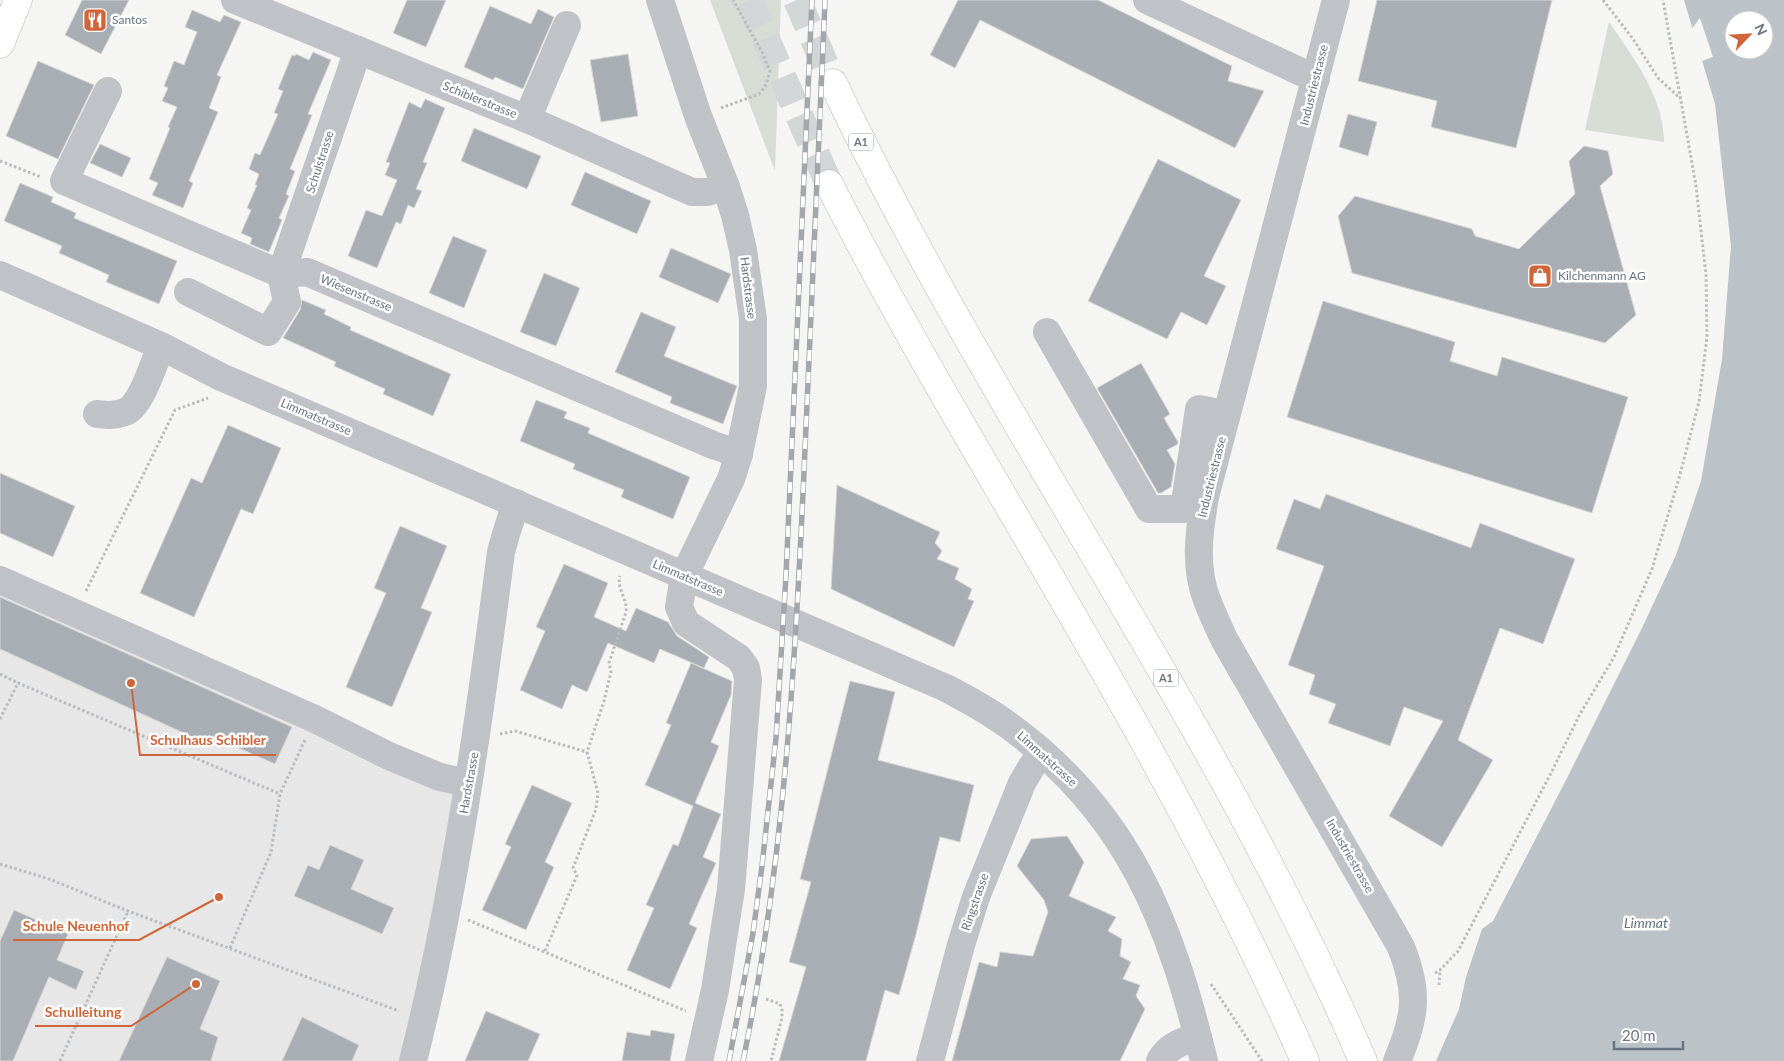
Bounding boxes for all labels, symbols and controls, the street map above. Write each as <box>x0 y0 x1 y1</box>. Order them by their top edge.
restaurant icon: Santos <box>82 7 108 33</box>
north arrow <box>1724 10 1774 60</box>
place label: Santos <box>112 12 147 27</box>
text: N <box>1751 21 1771 38</box>
street label: Industriestrasse <box>1296 43 1331 127</box>
street label: Schiblerstrasse <box>441 78 519 121</box>
street label: Schulstrasse <box>302 129 337 195</box>
road number: A1 <box>848 134 874 150</box>
street label: Hardstrasse <box>737 256 760 320</box>
shop icon: Kilchenmann AG <box>1527 263 1553 289</box>
place label: Kilchenmann AG <box>1558 268 1646 283</box>
street label: Wiesenstrasse <box>318 271 394 314</box>
street label: Limmatstrasse <box>279 395 354 438</box>
street label: Industriestrasse <box>1194 435 1229 519</box>
street label: Limmatstrasse <box>651 556 726 599</box>
road number: A1 <box>1154 670 1178 686</box>
callout: Schulhaus Schibler <box>140 726 276 755</box>
street label: Limmatstrasse <box>1014 728 1080 789</box>
text: Schulhaus Schibler <box>150 731 267 748</box>
street label: Hardstrasse <box>456 751 481 815</box>
street label: Industriestrasse <box>1323 816 1378 895</box>
street label: Ringstrasse <box>958 871 991 933</box>
callout: Schule Neuenhof <box>13 911 139 940</box>
water label: Limmat <box>1624 914 1668 931</box>
text: Schule Neuenhof <box>23 917 129 934</box>
callout: Schulleitung <box>35 997 131 1026</box>
text: Schulleitung <box>45 1003 122 1020</box>
scale bar <box>1614 1018 1683 1050</box>
text: 20 m <box>1622 1026 1656 1044</box>

